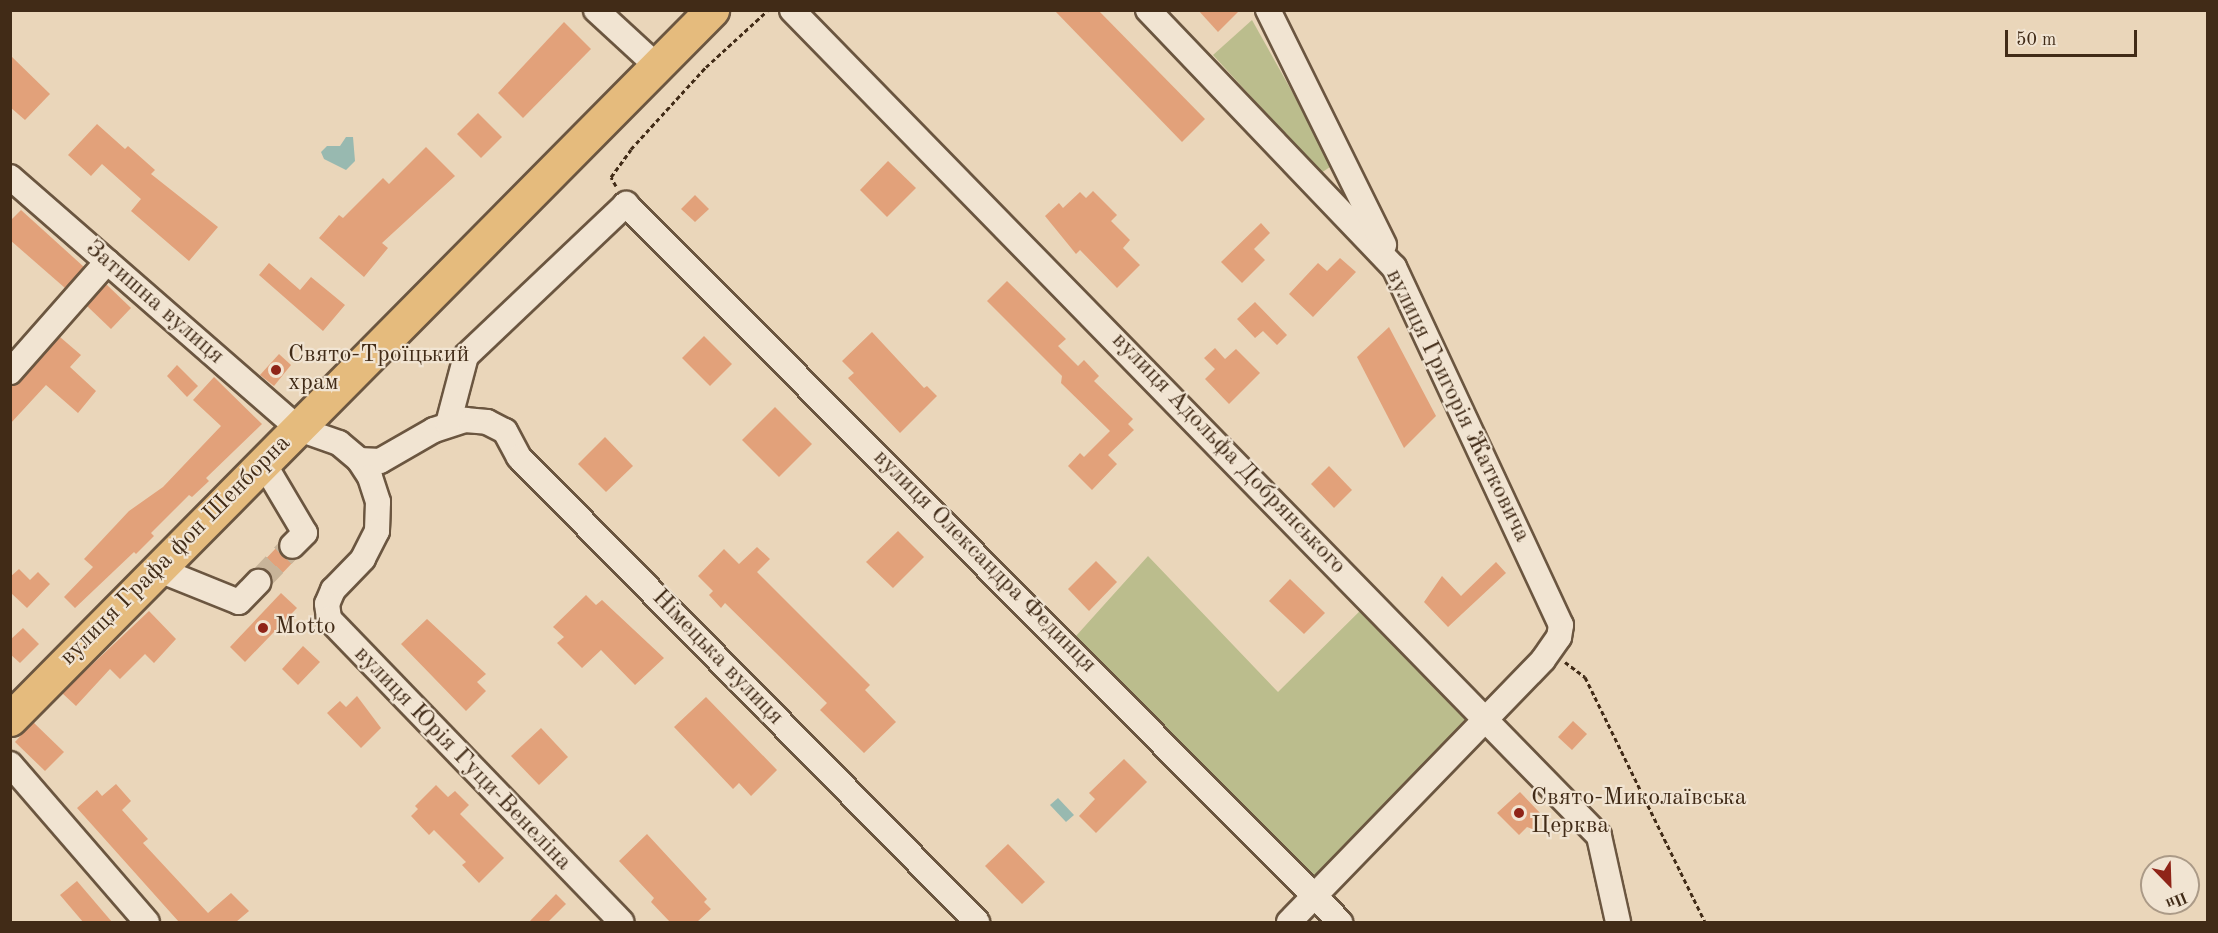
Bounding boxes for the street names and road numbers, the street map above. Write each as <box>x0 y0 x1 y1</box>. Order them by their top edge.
street label: Затишна вулиця <box>79 235 229 371</box>
street label: вулиця Григорія Жатковича <box>1378 265 1536 547</box>
street label: вулиця Адольфа Добрянського <box>1105 327 1351 581</box>
street label: вулиця Графа фон Шенборна <box>55 430 297 672</box>
street label: вулиця Олександра Фединця <box>866 444 1102 680</box>
street label: Німецька вулиця <box>645 584 789 732</box>
street label: вулиця Юрія Гуци-Венеліна <box>347 641 577 877</box>

